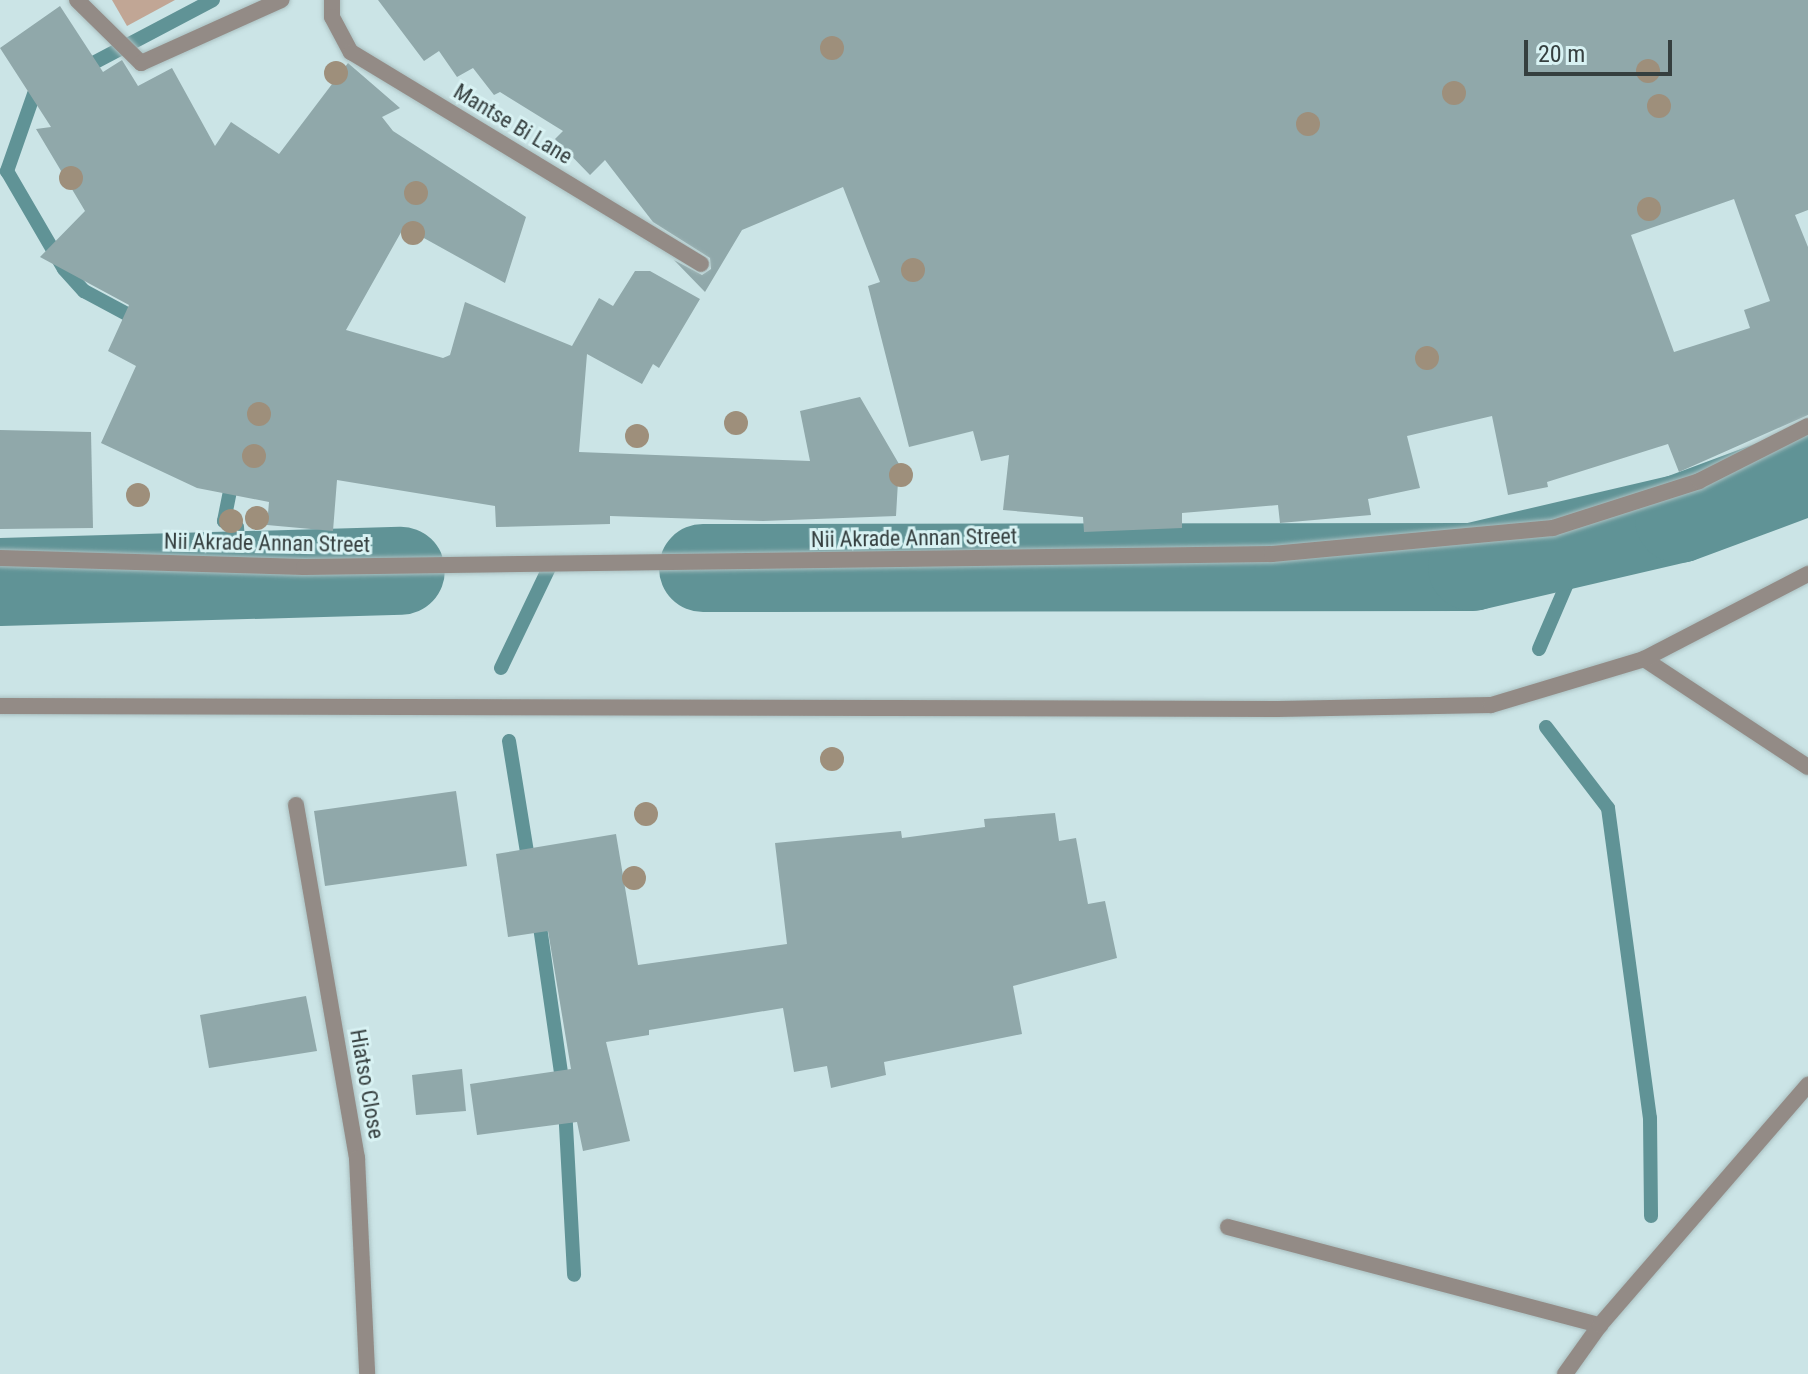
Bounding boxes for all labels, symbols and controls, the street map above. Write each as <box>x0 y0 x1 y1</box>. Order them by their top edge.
scale bar <box>1528 24 1676 74</box>
text: 20 m <box>1538 40 1585 68</box>
street label: Mantse Bi Lane <box>449 78 577 170</box>
street label: Nii Akrade Annan Street <box>811 523 1017 553</box>
street label: Nii Akrade Annan Street <box>164 528 370 558</box>
street label: Hiatso Close <box>344 1027 390 1141</box>

